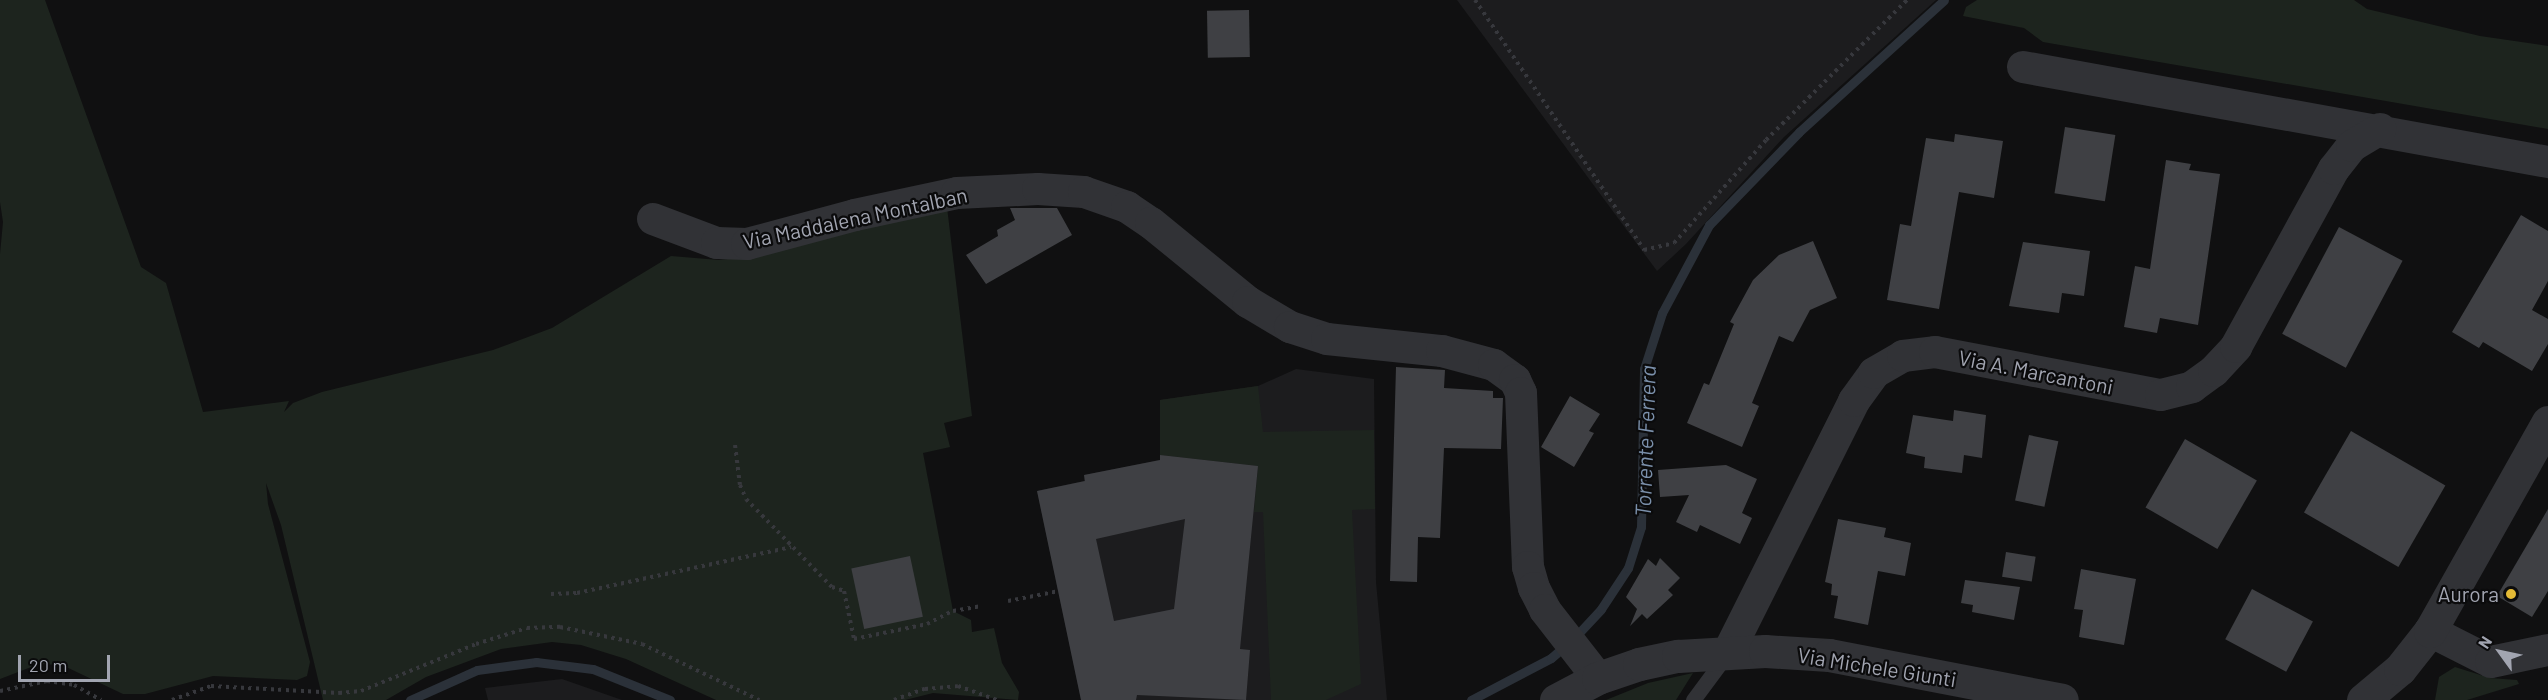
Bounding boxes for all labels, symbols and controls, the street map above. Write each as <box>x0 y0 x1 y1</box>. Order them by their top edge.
street label: Via Maddalena Montalban <box>740 182 970 254</box>
street label: Via A. Marcantoni <box>1956 345 2116 399</box>
water label: Torrente Ferrera <box>1629 364 1661 518</box>
place label: Aurora <box>2438 581 2499 607</box>
marker: Aurora <box>2504 587 2518 601</box>
north arrow <box>2470 622 2530 682</box>
text: N <box>2474 632 2495 652</box>
street label: Via Michele Giunti <box>1796 642 1958 692</box>
scale bar <box>21 643 112 681</box>
text: 20 m <box>29 654 67 676</box>

